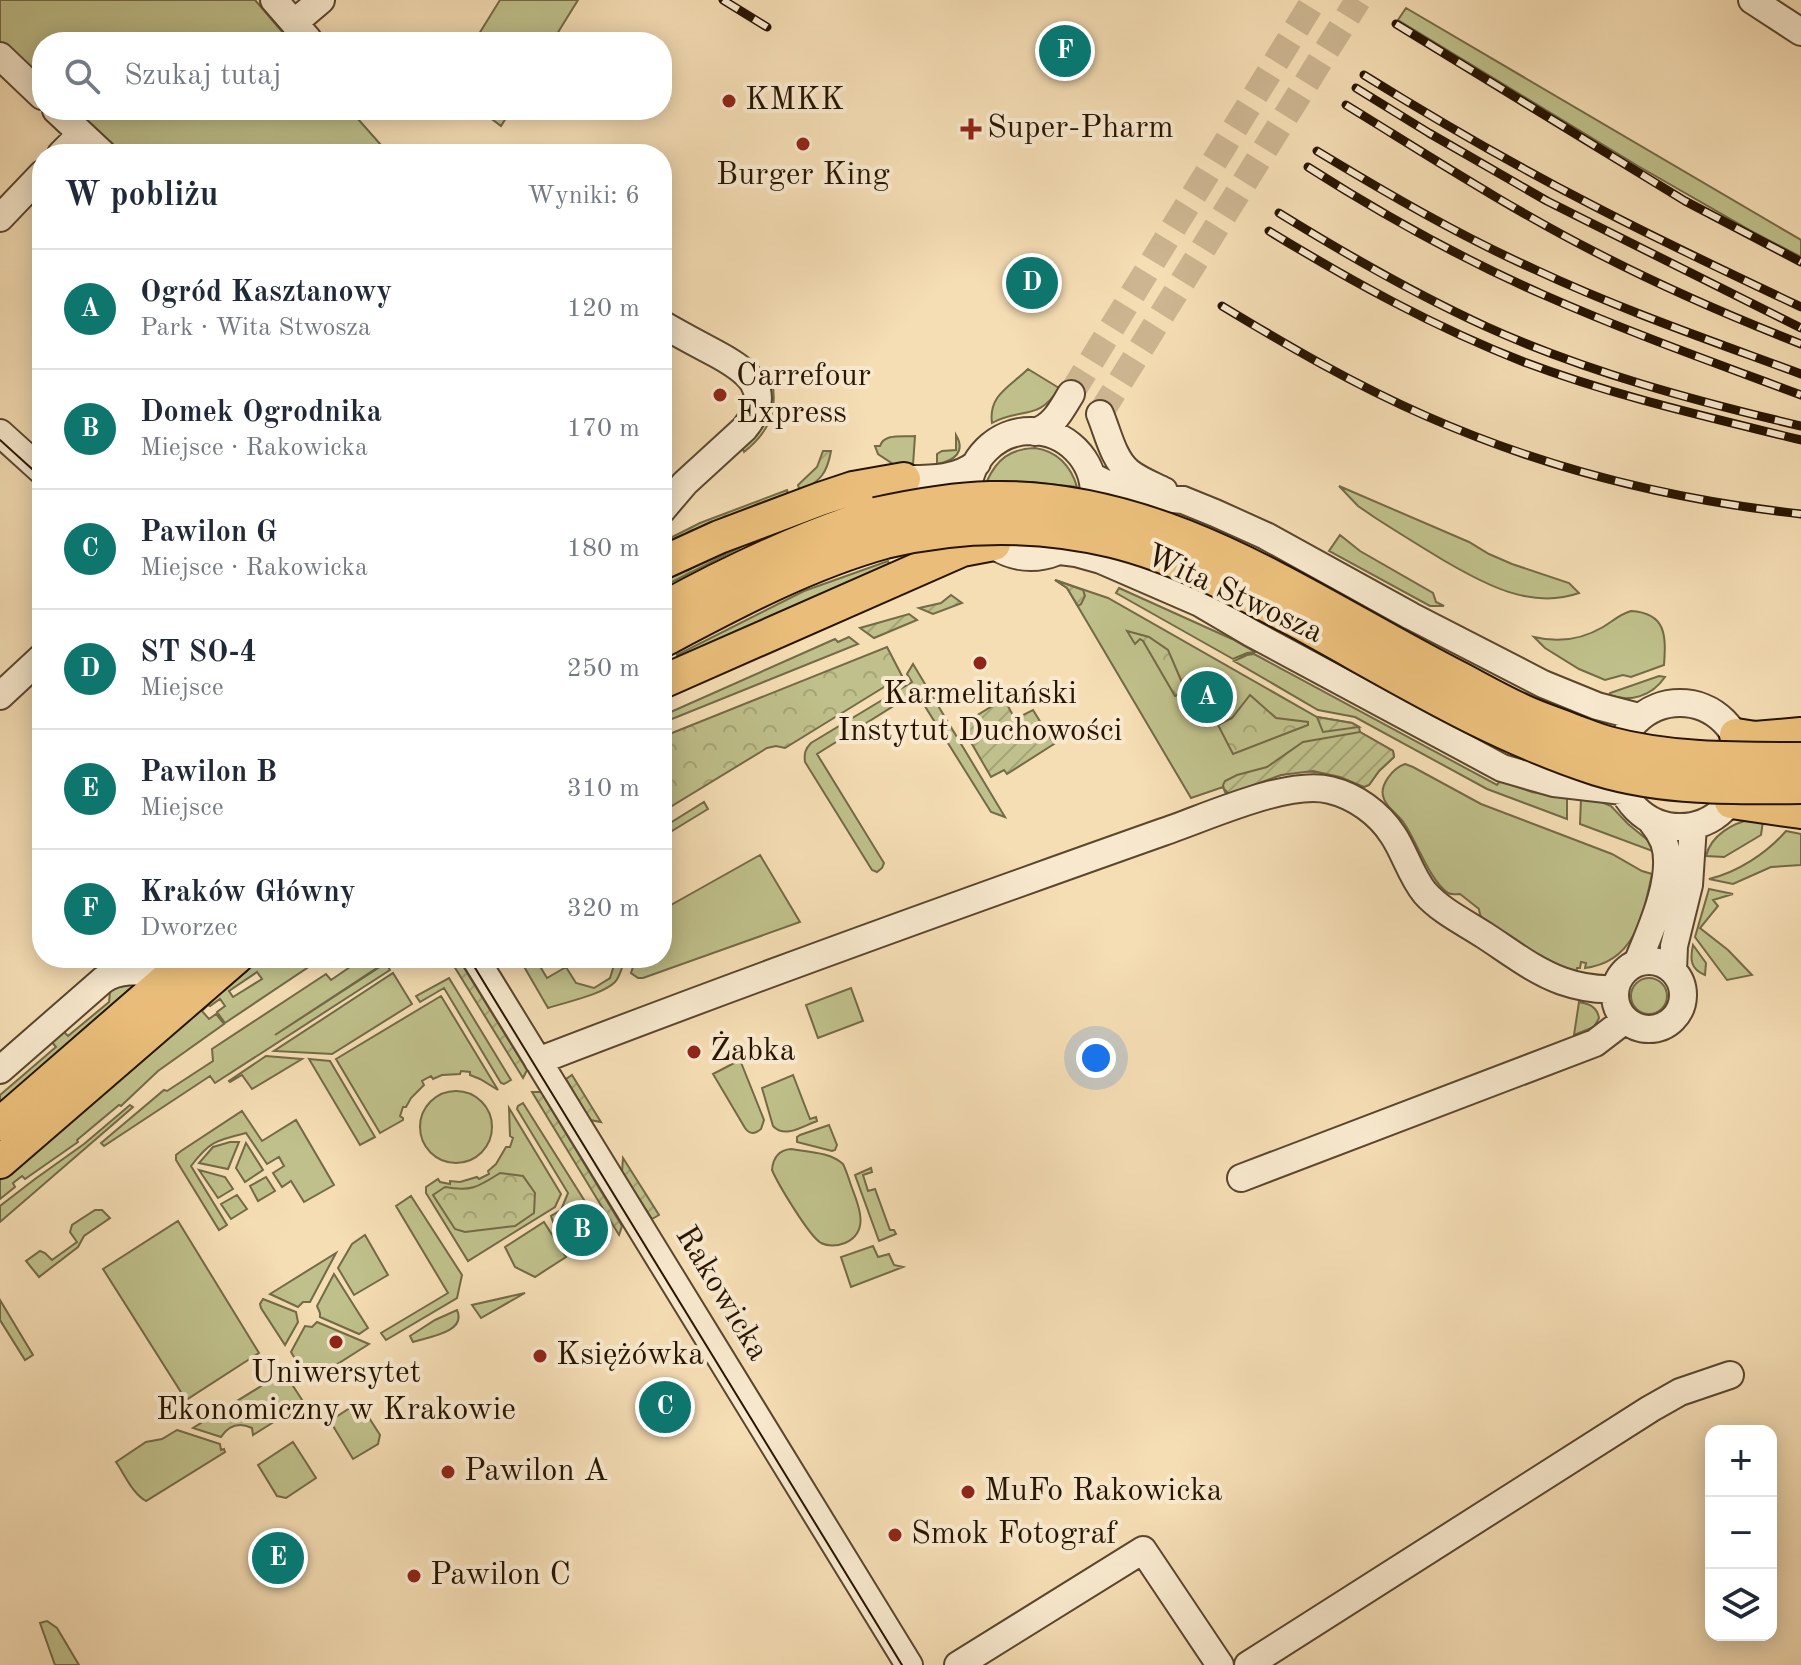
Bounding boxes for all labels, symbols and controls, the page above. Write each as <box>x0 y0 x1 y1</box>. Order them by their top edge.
pin: F <box>1039 21 1091 81</box>
search box <box>32 32 672 120</box>
icon: search <box>60 54 104 98</box>
text: Szukaj tutaj <box>124 61 282 91</box>
place label: KMKK <box>745 85 844 117</box>
marker: KMKK <box>720 92 738 110</box>
place label: Super-Pharm <box>987 113 1174 145</box>
marker: Super-Pharm <box>962 120 980 138</box>
marker: Burger King <box>794 135 812 153</box>
place label: Burger King <box>716 160 890 192</box>
text: W pobliżu <box>64 179 219 213</box>
text: Wyniki: 6 <box>527 183 640 209</box>
pin: D <box>1006 253 1058 313</box>
text: Ogród Kasztanowy <box>140 278 392 308</box>
text: A <box>80 296 100 322</box>
text: 120 m <box>567 296 640 322</box>
text: Park · Wita Stwosza <box>140 315 371 341</box>
place label: Carrefour Express <box>736 361 871 430</box>
marker: Carrefour Express <box>711 386 729 404</box>
text: Domek Ogrodnika <box>140 398 382 428</box>
text: B <box>81 416 99 442</box>
text: 170 m <box>567 416 640 442</box>
text: Miejsce · Rakowicka <box>140 435 368 461</box>
text: Pawilon G <box>140 518 277 548</box>
text: C <box>81 536 99 562</box>
text: 180 m <box>567 536 640 562</box>
street label: Wita Stwosza <box>1141 540 1328 650</box>
text: Miejsce · Rakowicka <box>140 555 368 581</box>
text: ST SO-4 <box>140 638 257 668</box>
marker: Karmelitański Instytut Duchowości <box>971 654 989 672</box>
text: D <box>80 656 100 682</box>
text: 250 m <box>567 656 640 682</box>
pin: A <box>1181 667 1233 727</box>
text: Miejsce <box>140 675 224 701</box>
place label: Karmelitański Instytut Duchowości <box>838 679 1122 748</box>
text: Pawilon B <box>140 758 277 788</box>
text: E <box>81 776 99 802</box>
text: 310 m <box>567 776 640 802</box>
text: Miejsce <box>140 795 224 821</box>
text: Kraków Główny <box>140 878 356 908</box>
text: F <box>81 896 99 922</box>
text: 320 m <box>567 896 640 922</box>
text: Dworzec <box>140 915 238 941</box>
place label: Żabka <box>710 1031 796 1068</box>
your location <box>1076 1038 1116 1078</box>
marker: Żabka <box>685 1043 703 1061</box>
pin: B <box>556 1200 608 1260</box>
street label: Rakowicka <box>669 1221 774 1367</box>
marker: Uniwersytet Ekonomiczny w Krakowie <box>327 1333 345 1351</box>
place label: Księżówka <box>556 1340 704 1372</box>
marker: Księżówka <box>531 1347 549 1365</box>
place label: Uniwersytet Ekonomiczny w Krakowie <box>156 1358 516 1427</box>
pin: C <box>639 1377 691 1437</box>
map controls <box>1705 1425 1777 1641</box>
button: + <box>1705 1425 1777 1497</box>
place label: Pawilon A <box>464 1456 608 1488</box>
marker: Pawilon A <box>439 1463 457 1481</box>
place label: MuFo Rakowicka <box>984 1476 1223 1508</box>
marker: MuFo Rakowicka <box>959 1483 977 1501</box>
button: − <box>1705 1497 1777 1569</box>
place label: Smok Fotograf <box>911 1519 1118 1551</box>
marker: Smok Fotograf <box>886 1526 904 1544</box>
pin: E <box>252 1528 304 1588</box>
place label: Pawilon C <box>430 1560 571 1592</box>
marker: Pawilon C <box>405 1567 423 1585</box>
button: layers <box>1705 1569 1777 1641</box>

